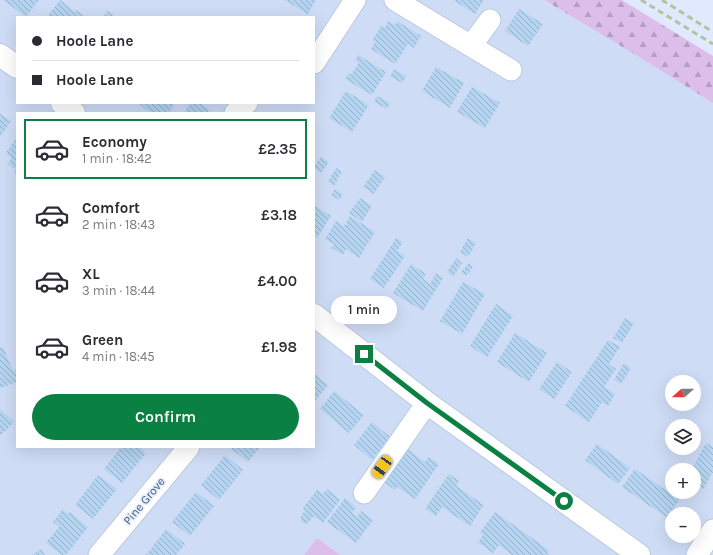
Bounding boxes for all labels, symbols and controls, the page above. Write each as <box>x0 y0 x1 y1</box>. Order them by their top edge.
text: Hoole Lane <box>56 32 133 50</box>
text: Hoole Lane <box>56 71 133 89</box>
icon: car <box>34 131 70 167</box>
text: Economy <box>82 133 147 151</box>
text: £2.35 <box>258 140 297 158</box>
text: 1 min · 18:42 <box>82 151 152 166</box>
icon: car <box>34 197 70 233</box>
text: Comfort <box>82 199 140 217</box>
text: £3.18 <box>261 206 297 224</box>
text: 2 min · 18:43 <box>82 217 155 232</box>
icon: car <box>34 263 70 299</box>
text: XL <box>82 265 100 283</box>
text: £4.00 <box>258 272 297 290</box>
text: 3 min · 18:44 <box>82 283 155 298</box>
callout: 1 min <box>331 296 397 324</box>
text: 1 min <box>348 302 380 317</box>
icon: car <box>34 329 70 365</box>
text: Green <box>82 331 123 349</box>
text: £1.98 <box>261 338 297 356</box>
route end <box>355 345 373 363</box>
text: 4 min · 18:45 <box>82 349 155 364</box>
north arrow <box>665 375 701 411</box>
map controls <box>665 375 701 543</box>
button: Confirm <box>32 394 299 440</box>
button: layers <box>665 419 701 455</box>
car <box>370 454 394 480</box>
button: + <box>665 463 701 499</box>
street label: Pine Grove <box>120 475 168 527</box>
route start <box>555 492 573 510</box>
button: − <box>665 507 701 543</box>

